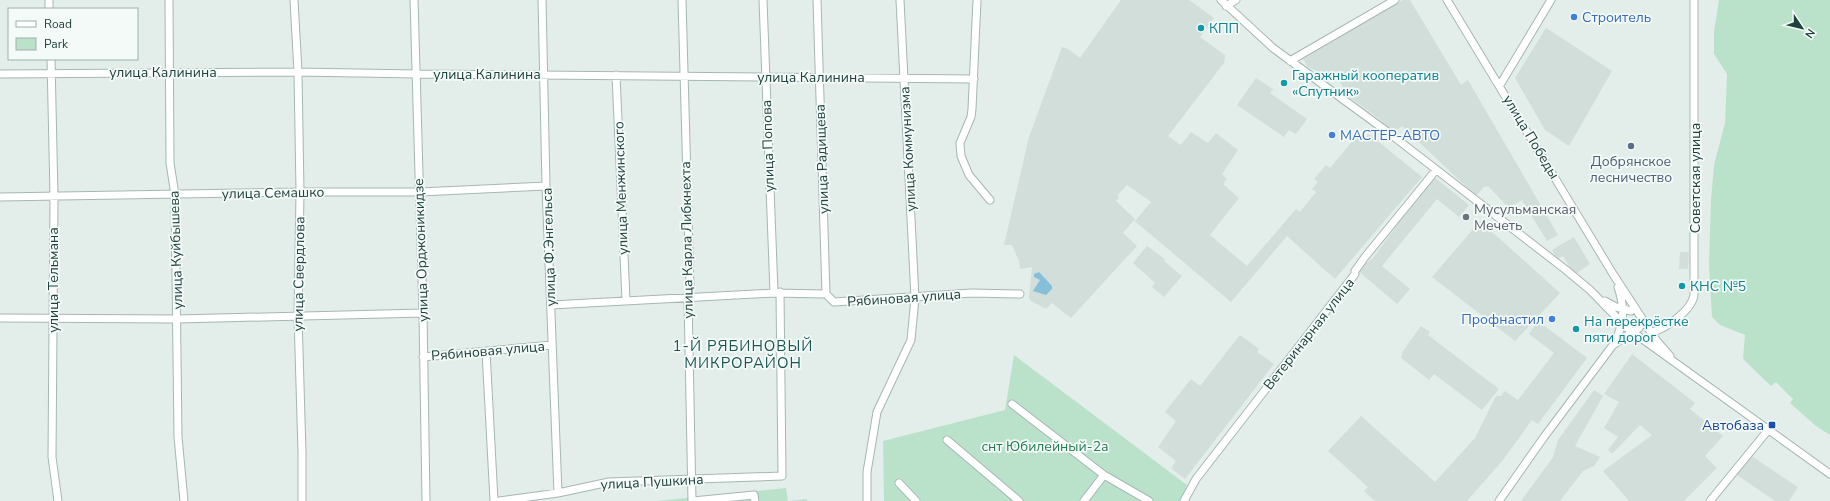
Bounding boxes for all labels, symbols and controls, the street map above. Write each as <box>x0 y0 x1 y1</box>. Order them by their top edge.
legend <box>8 8 138 60</box>
place label: Строитель <box>1582 8 1651 27</box>
north arrow <box>1782 8 1822 48</box>
marker: Строитель <box>1569 12 1579 22</box>
text: Road <box>44 16 72 32</box>
place label: КПП <box>1209 19 1239 38</box>
marker: КПП <box>1196 23 1206 33</box>
text: N <box>1801 26 1818 41</box>
text: Park <box>44 36 69 52</box>
street label: улица Калинина <box>109 63 217 82</box>
street label: улица Калинина <box>433 65 541 84</box>
place label: Гаражный кооператив «Спутник» <box>1292 66 1439 101</box>
street label: улица Калинина <box>757 68 865 87</box>
marker: Гаражный кооператив «Спутник» <box>1279 78 1289 88</box>
street label: улица Коммунизма <box>895 86 921 212</box>
street label: улица Победы <box>1498 91 1564 183</box>
street label: улица Попова <box>757 99 779 193</box>
street label: улица Радищева <box>811 104 833 214</box>
street label: улица Менжинского <box>609 121 633 255</box>
street label: Советская улица <box>1686 123 1705 233</box>
place label: МАСТЕР-АВТО <box>1340 126 1440 145</box>
marker: МАСТЕР-АВТО <box>1327 130 1337 140</box>
marker: Добрянское лесничество <box>1626 141 1636 151</box>
place label: Добрянское лесничество <box>1590 152 1672 187</box>
street label: улица Карла Либкнехта <box>676 161 698 319</box>
street label: улица Орджоникидзе <box>409 178 433 322</box>
street label: улица Семашко <box>221 183 325 203</box>
street label: улица Ф.Энгельса <box>537 187 561 307</box>
street label: улица Куйбышева <box>164 190 188 310</box>
place label: Мусульманская Мечеть <box>1474 200 1576 235</box>
marker: Мусульманская Мечеть <box>1461 212 1471 222</box>
street label: улица Свердлова <box>288 216 310 332</box>
street label: улица Тельмана <box>44 227 63 333</box>
street label: Ветеринарная улица <box>1259 274 1359 394</box>
place label: КНС №5 <box>1690 277 1746 296</box>
marker: КНС №5 <box>1677 281 1687 291</box>
street label: Рябиновая улица <box>846 285 962 311</box>
place label: Профнастил <box>1461 310 1544 329</box>
place label: На перекрёстке пяти дорог <box>1584 312 1689 347</box>
marker: Профнастил <box>1547 314 1557 324</box>
marker: На перекрёстке пяти дорог <box>1571 324 1581 334</box>
district label: 1-Й РЯБИНОВЫЙ МИКРОРАЙОН <box>673 336 813 373</box>
street label: Рябиновая улица <box>430 337 546 365</box>
place label: Автобаза <box>1702 416 1764 435</box>
marker: Автобаза <box>1767 420 1777 430</box>
park label: снт Юбилейный-2а <box>981 437 1109 456</box>
street label: улица Пушкина <box>600 470 704 494</box>

